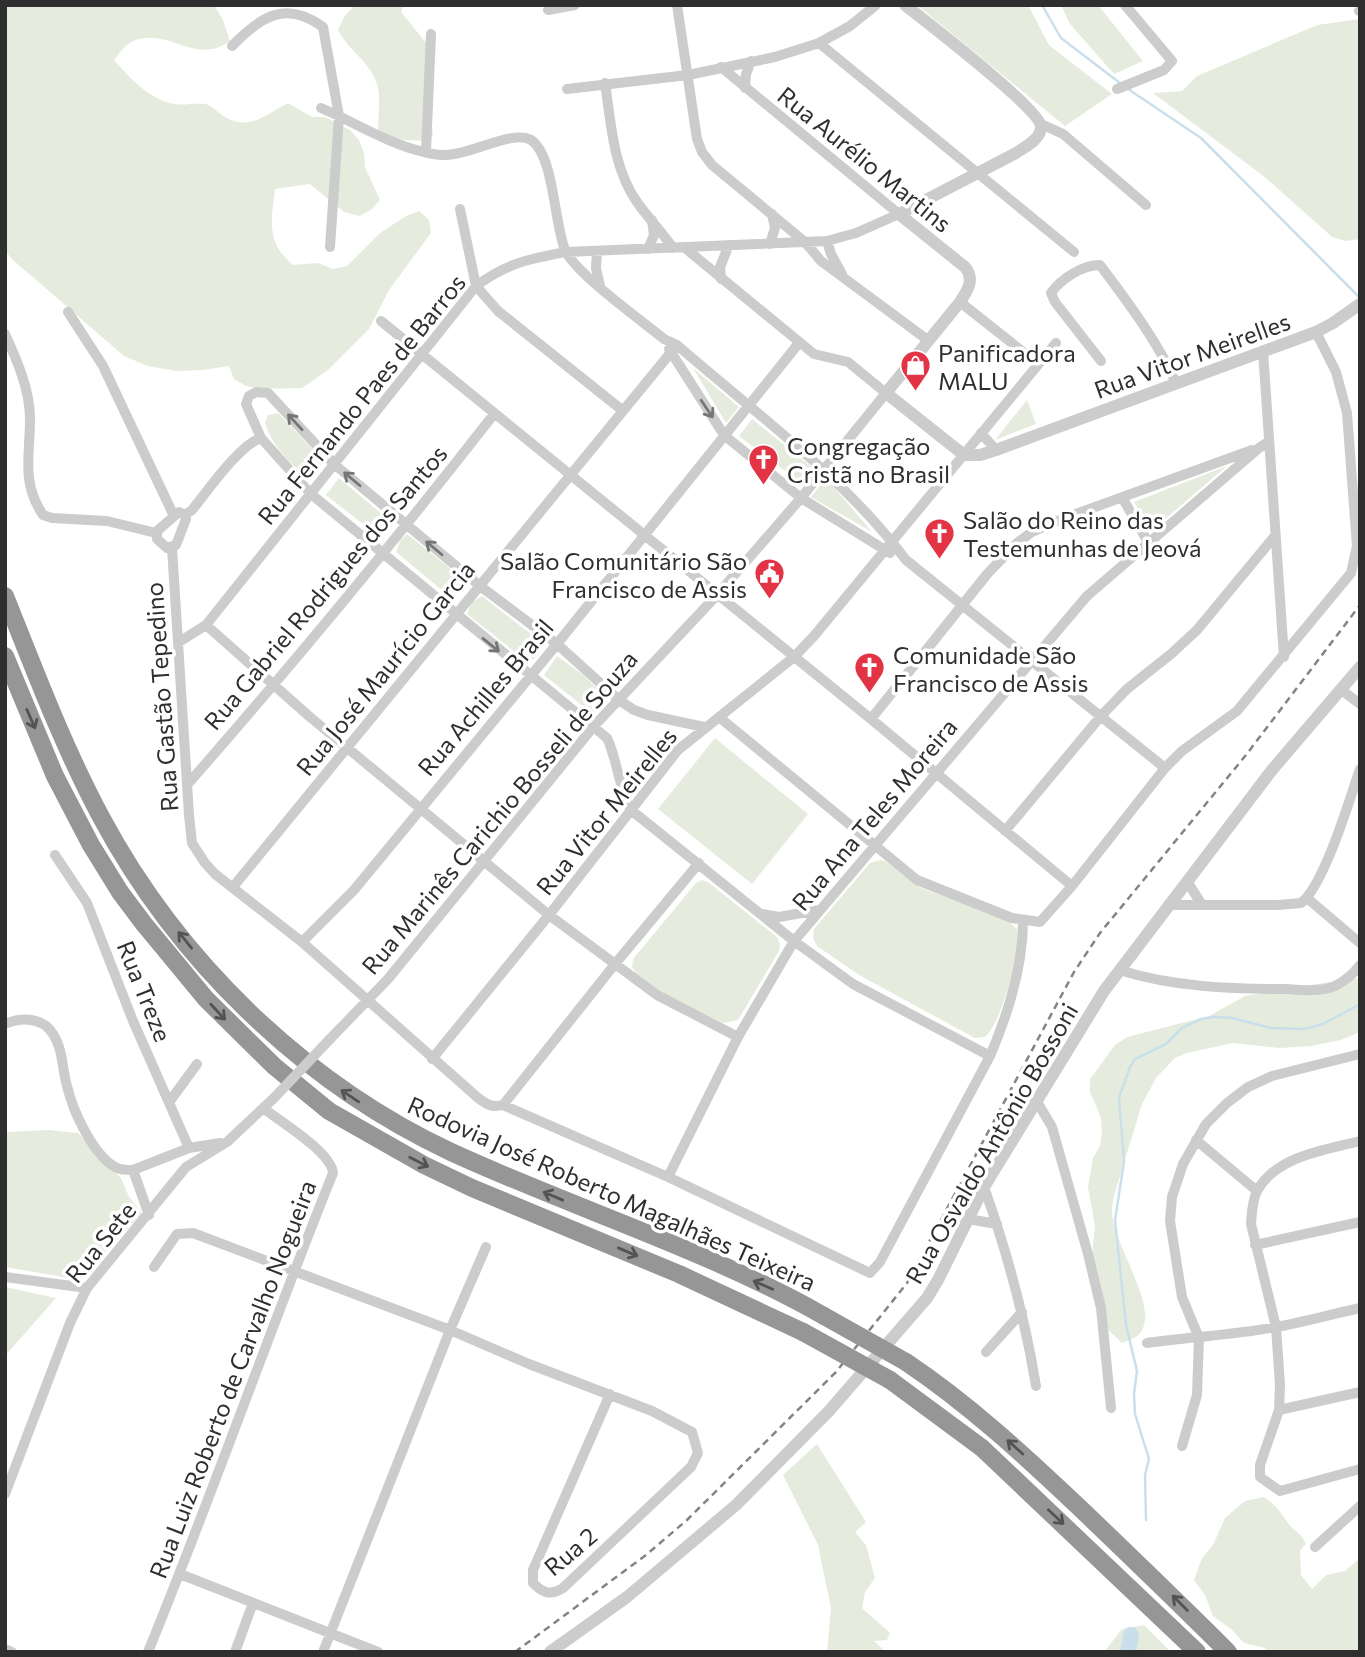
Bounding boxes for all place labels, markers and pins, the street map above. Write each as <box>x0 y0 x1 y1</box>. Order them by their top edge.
place label: Panificadora MALU <box>938 338 1076 395</box>
shop icon: Panificadora MALU <box>898 349 932 393</box>
place label: Congregação Cristã no Brasil <box>787 431 950 488</box>
church icon: Congregação Cristã no Brasil <box>747 442 781 486</box>
place label: Salão do Reino das Testemunhas de Jeová <box>963 505 1201 562</box>
church icon: Salão do Reino das Testemunhas de Jeová <box>923 516 957 560</box>
place label: Salão Comunitário São Francisco de Assis <box>500 546 747 603</box>
public building icon: Salão Comunitário São Francisco de Assis <box>753 557 787 601</box>
place label: Comunidade São Francisco de Assis <box>893 640 1088 697</box>
church icon: Comunidade São Francisco de Assis <box>853 651 887 695</box>

